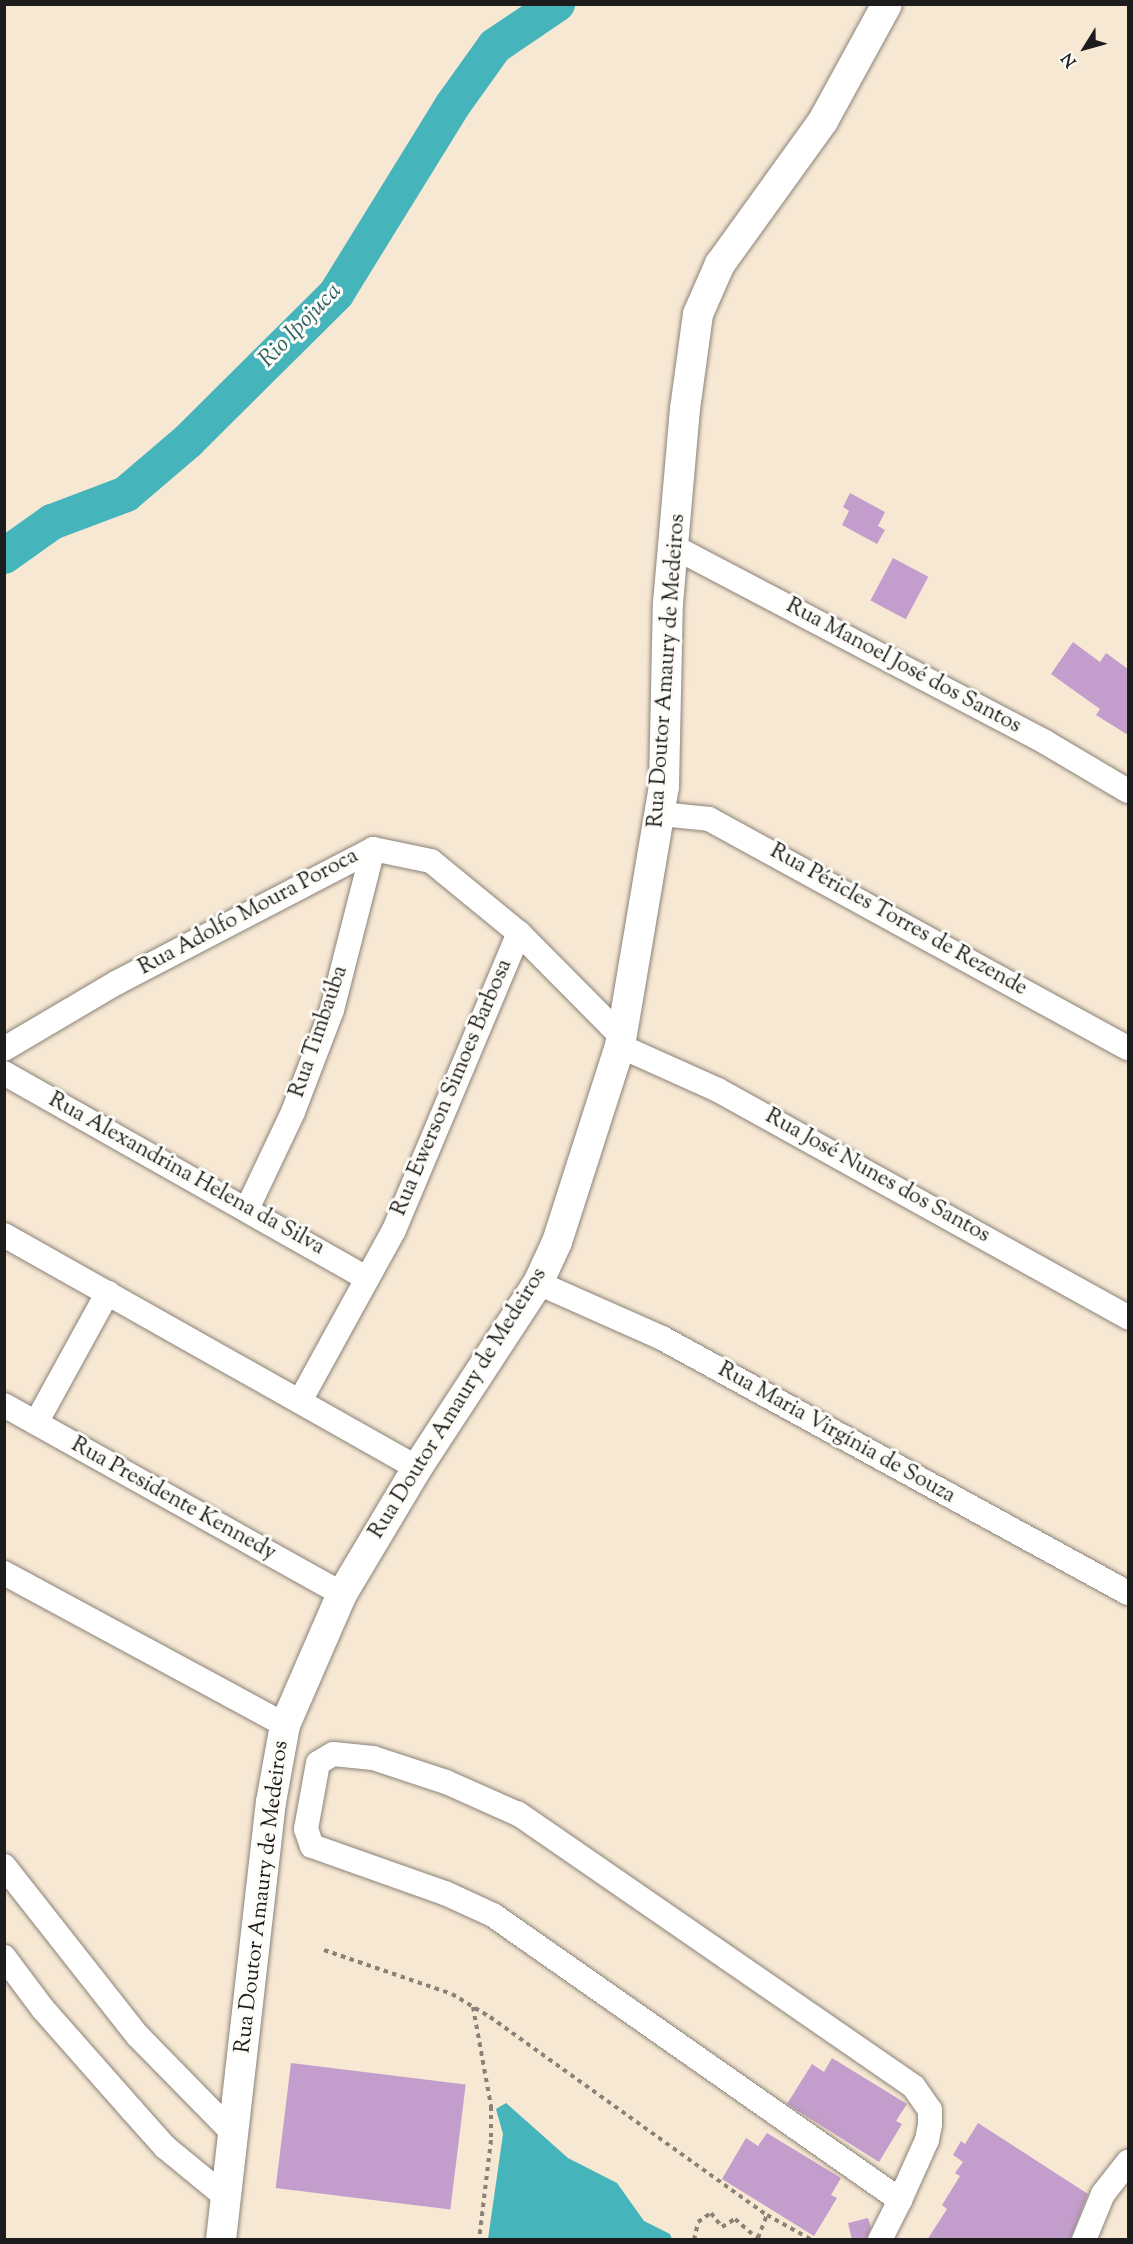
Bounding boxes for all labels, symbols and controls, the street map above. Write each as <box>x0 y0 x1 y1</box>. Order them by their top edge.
north arrow <box>1055 18 1115 78</box>
text: N <box>1057 47 1083 71</box>
water label: Rio Ipojuca <box>254 278 348 374</box>
street label: Rua Doutor Amaury de Medeiros <box>644 513 692 829</box>
street label: Rua Manoel José dos Santos <box>781 594 1025 740</box>
street label: Rua Péricles Torres de Rezende <box>765 839 1031 1003</box>
street label: Rua Adolfo Moura Poroca <box>135 844 363 982</box>
street label: Rua Ewerson Simoes Barbosa <box>387 956 519 1220</box>
street label: Rua Timbaúba <box>285 963 355 1101</box>
street label: Rua Alexandrina Helena da Silva <box>43 1088 329 1262</box>
street label: Rua José Nunes dos Santos <box>760 1104 994 1250</box>
street label: Rua Doutor Amaury de Medeiros <box>364 1264 554 1544</box>
street label: Rua Maria Virgínia de Souza <box>713 1358 959 1510</box>
street label: Rua Presidente Kennedy <box>66 1433 280 1567</box>
street label: Rua Doutor Amaury de Medeiros <box>231 1739 295 2055</box>

